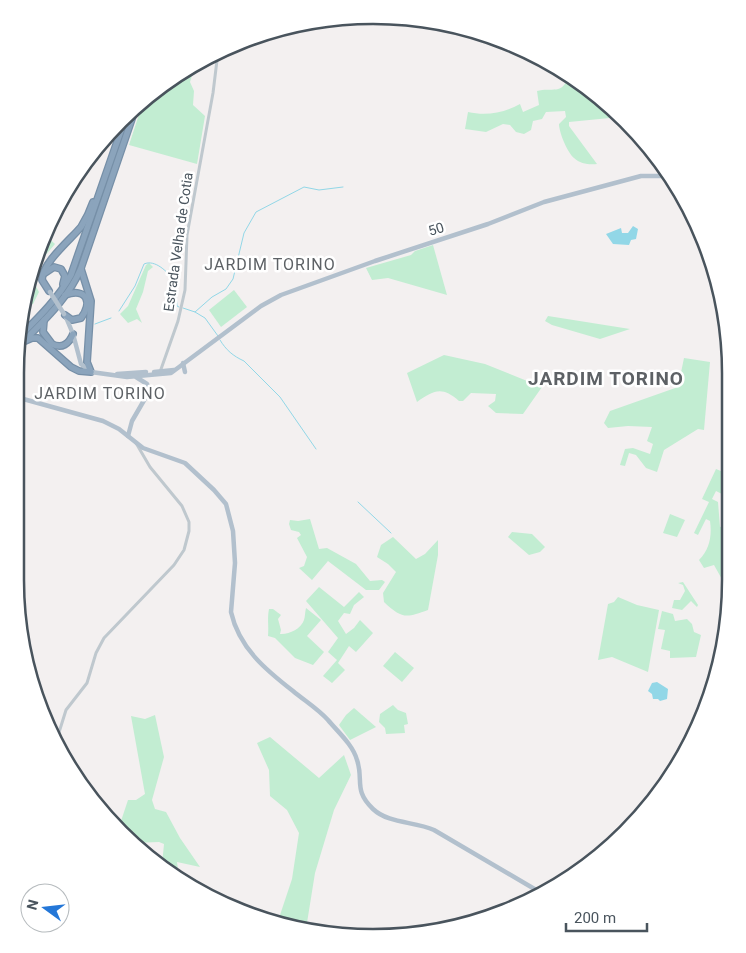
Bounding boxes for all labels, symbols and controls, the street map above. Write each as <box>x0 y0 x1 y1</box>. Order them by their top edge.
street label: Estrada Velha de Cotia <box>160 171 196 313</box>
street label: 50 <box>426 219 446 239</box>
district label: JARDIM TORINO <box>204 255 336 274</box>
district label: JARDIM TORINO <box>528 367 684 390</box>
district label: JARDIM TORINO <box>34 384 166 403</box>
north arrow <box>20 883 70 933</box>
text: N <box>23 898 41 911</box>
scale bar <box>566 900 647 932</box>
text: 200 m <box>574 909 616 927</box>

